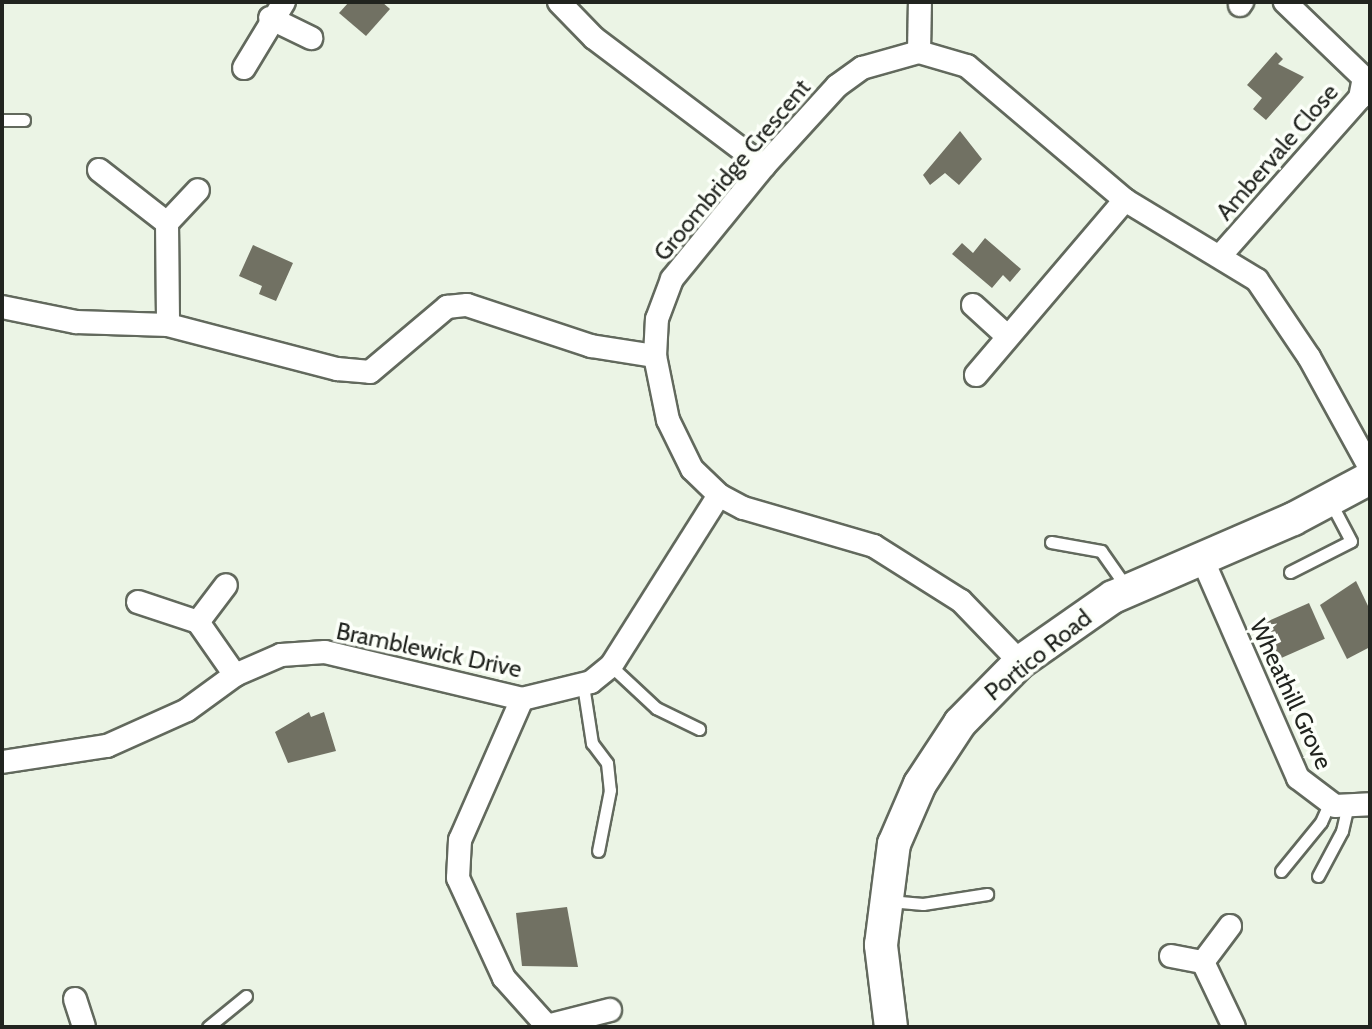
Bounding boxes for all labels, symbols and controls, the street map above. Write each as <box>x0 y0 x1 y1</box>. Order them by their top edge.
street label: Groombridge Crescent <box>648 73 816 267</box>
street label: Ambervale Close <box>1210 78 1344 226</box>
street label: Portico Road <box>979 603 1097 707</box>
street label: Wheathill Grove <box>1244 614 1338 774</box>
street label: Bramblewick Drive <box>334 616 524 684</box>

